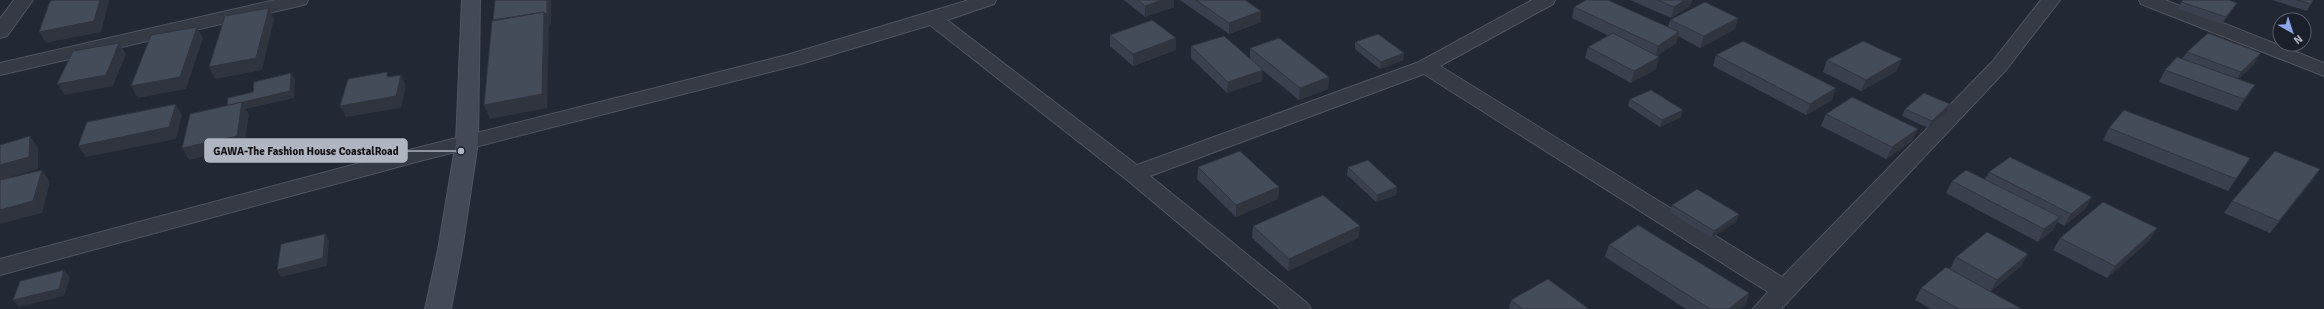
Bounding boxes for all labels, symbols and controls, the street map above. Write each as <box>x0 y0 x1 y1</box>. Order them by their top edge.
north arrow <box>2272 12 2312 52</box>
text: N <box>2291 32 2305 47</box>
callout: GAWA-The Fashion House CoastalRoad <box>205 139 407 162</box>
text: GAWA-The Fashion House CoastalRoad <box>213 145 399 158</box>

